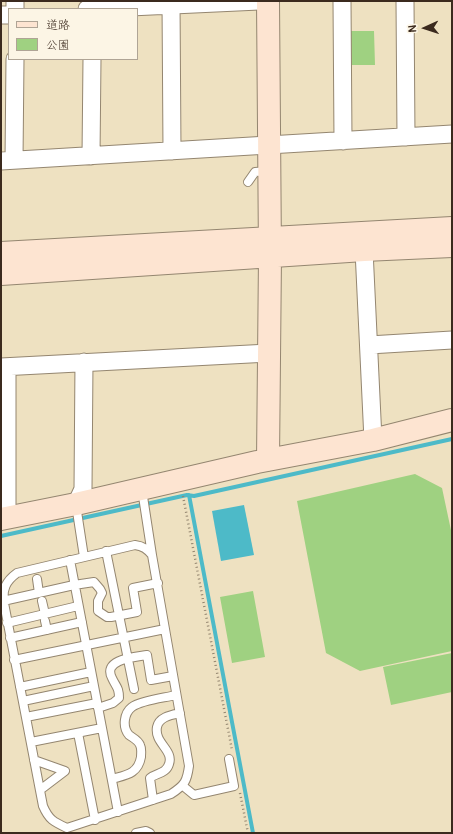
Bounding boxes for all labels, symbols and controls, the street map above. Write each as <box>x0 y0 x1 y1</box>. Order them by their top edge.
legend <box>8 8 138 60</box>
north arrow <box>405 8 445 48</box>
text: 道路 <box>46 18 70 33</box>
text: N <box>406 25 419 33</box>
text: 公園 <box>46 38 70 53</box>

